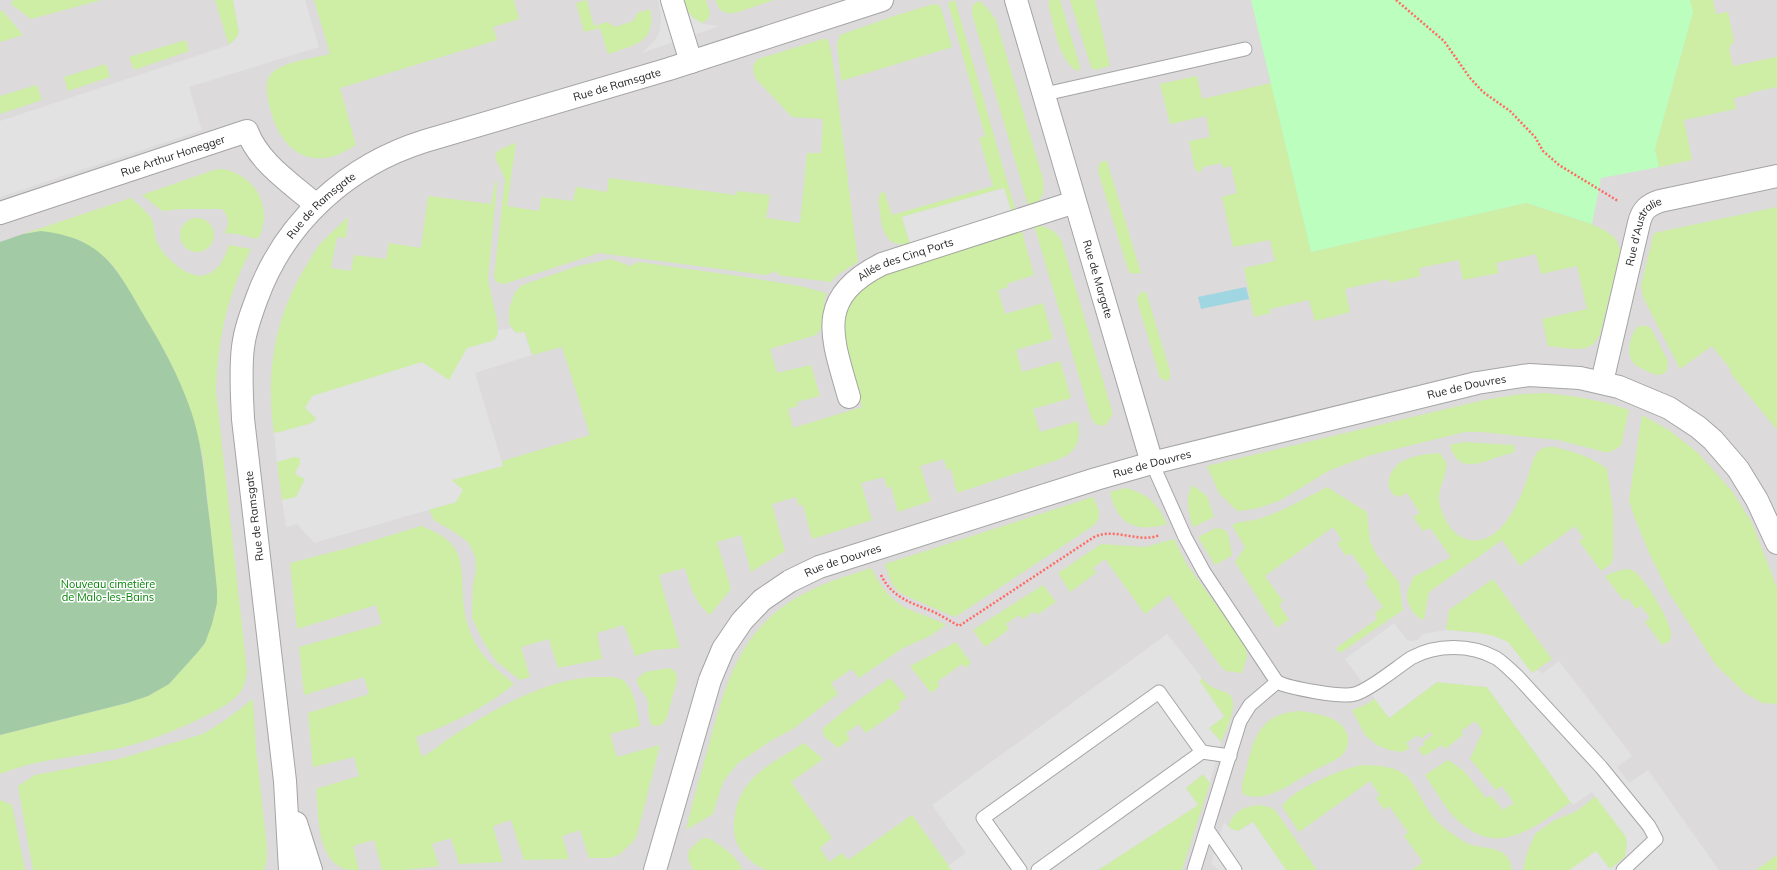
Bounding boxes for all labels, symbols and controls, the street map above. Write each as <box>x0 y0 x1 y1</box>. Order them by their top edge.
street label: Rue de Ramsgate <box>571 65 662 104</box>
street label: Rue Arthur Honegger <box>119 132 227 180</box>
street label: Rue de Ramsgate <box>284 169 358 241</box>
street label: Rue d'Australie <box>1622 194 1663 267</box>
street label: Allée des Cinq Ports <box>854 235 955 284</box>
street label: Rue de Margate <box>1080 238 1116 320</box>
street label: Rue de Douvres <box>1426 372 1507 402</box>
street label: Rue de Douvres <box>1111 447 1193 481</box>
street label: Rue de Ramsgate <box>242 470 266 562</box>
street label: Rue de Douvres <box>802 541 883 580</box>
park label: Nouveau cimetière de Malo-les-Bains <box>61 577 155 604</box>

